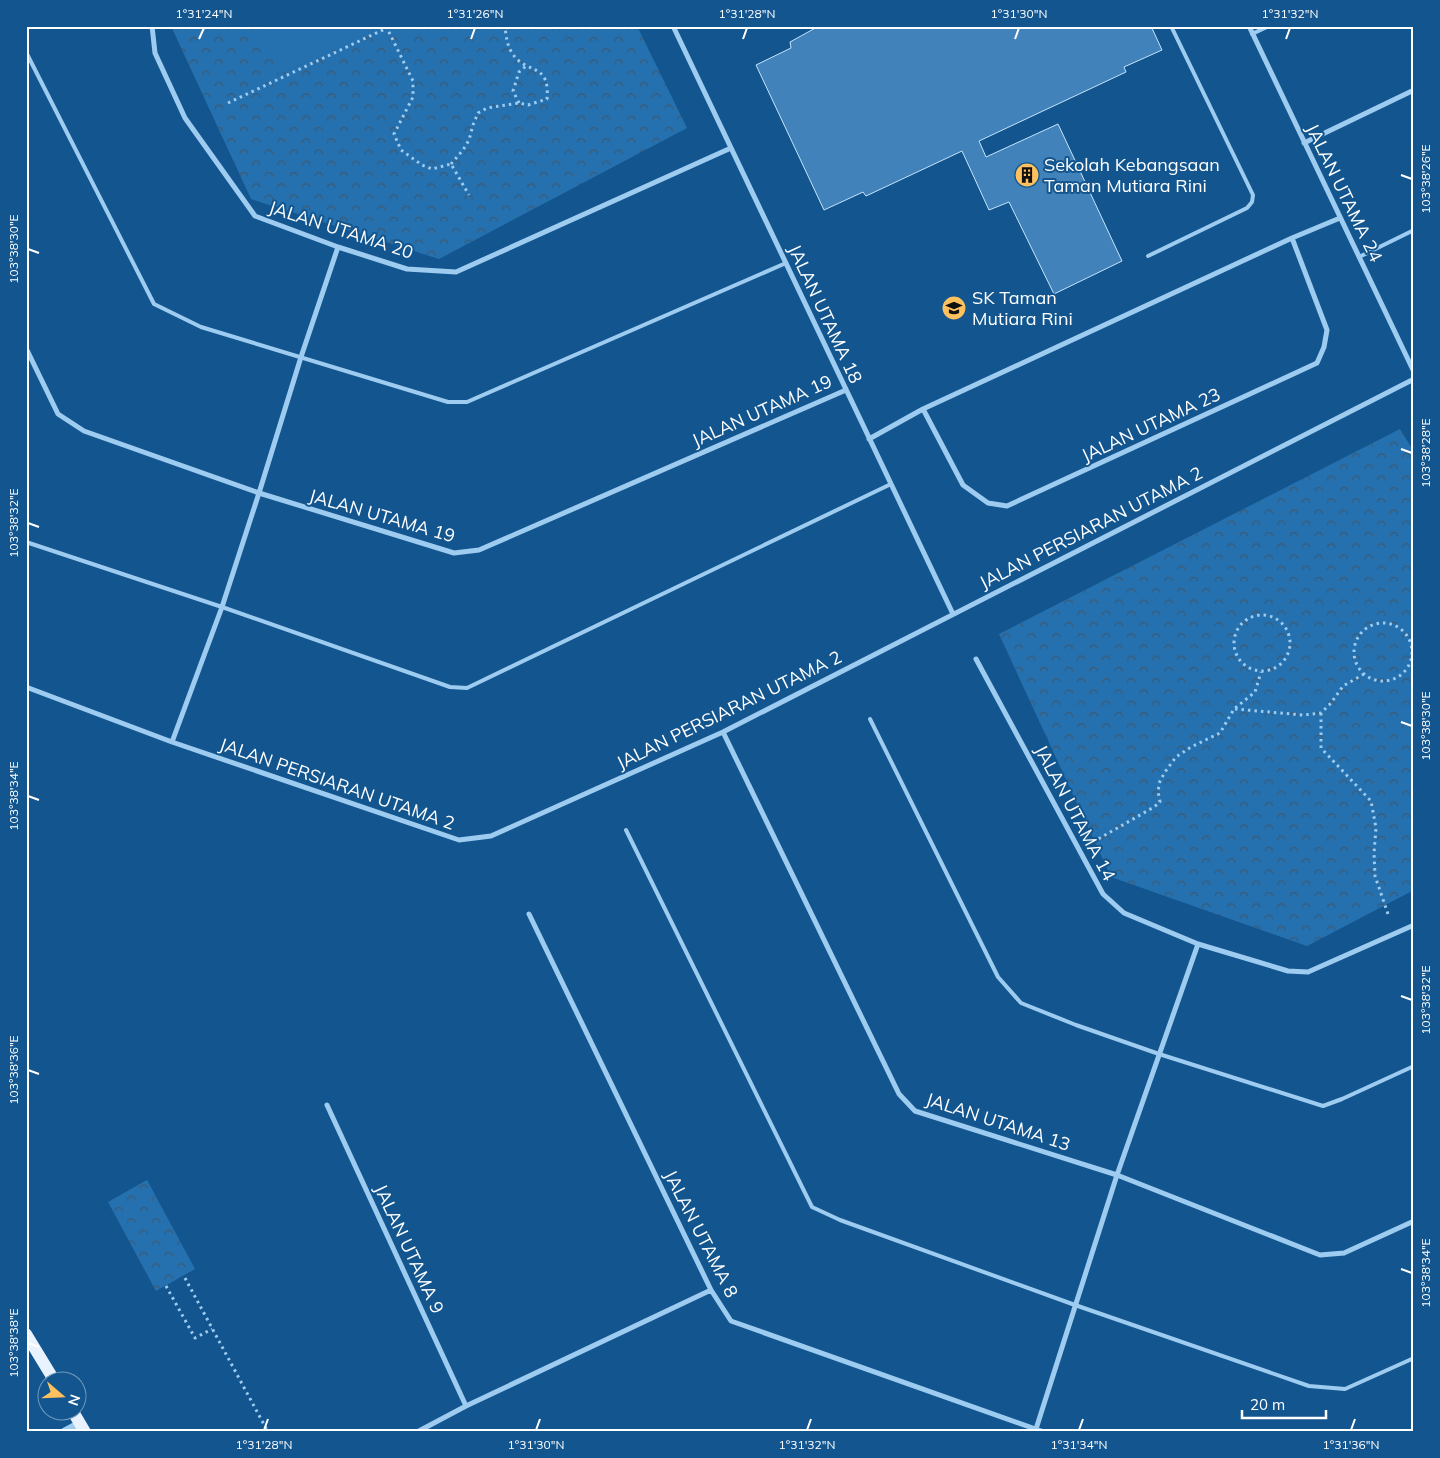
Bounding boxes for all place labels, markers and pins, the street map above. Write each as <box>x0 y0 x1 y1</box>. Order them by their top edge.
place label: Sekolah Kebangsaan Taman Mutiara Rini <box>1044 153 1220 197</box>
building icon: Sekolah Kebangsaan Taman Mutiara Rini <box>1014 162 1040 188</box>
place label: SK Taman Mutiara Rini <box>972 286 1073 330</box>
school or university icon: SK Taman Mutiara Rini <box>941 295 967 321</box>

